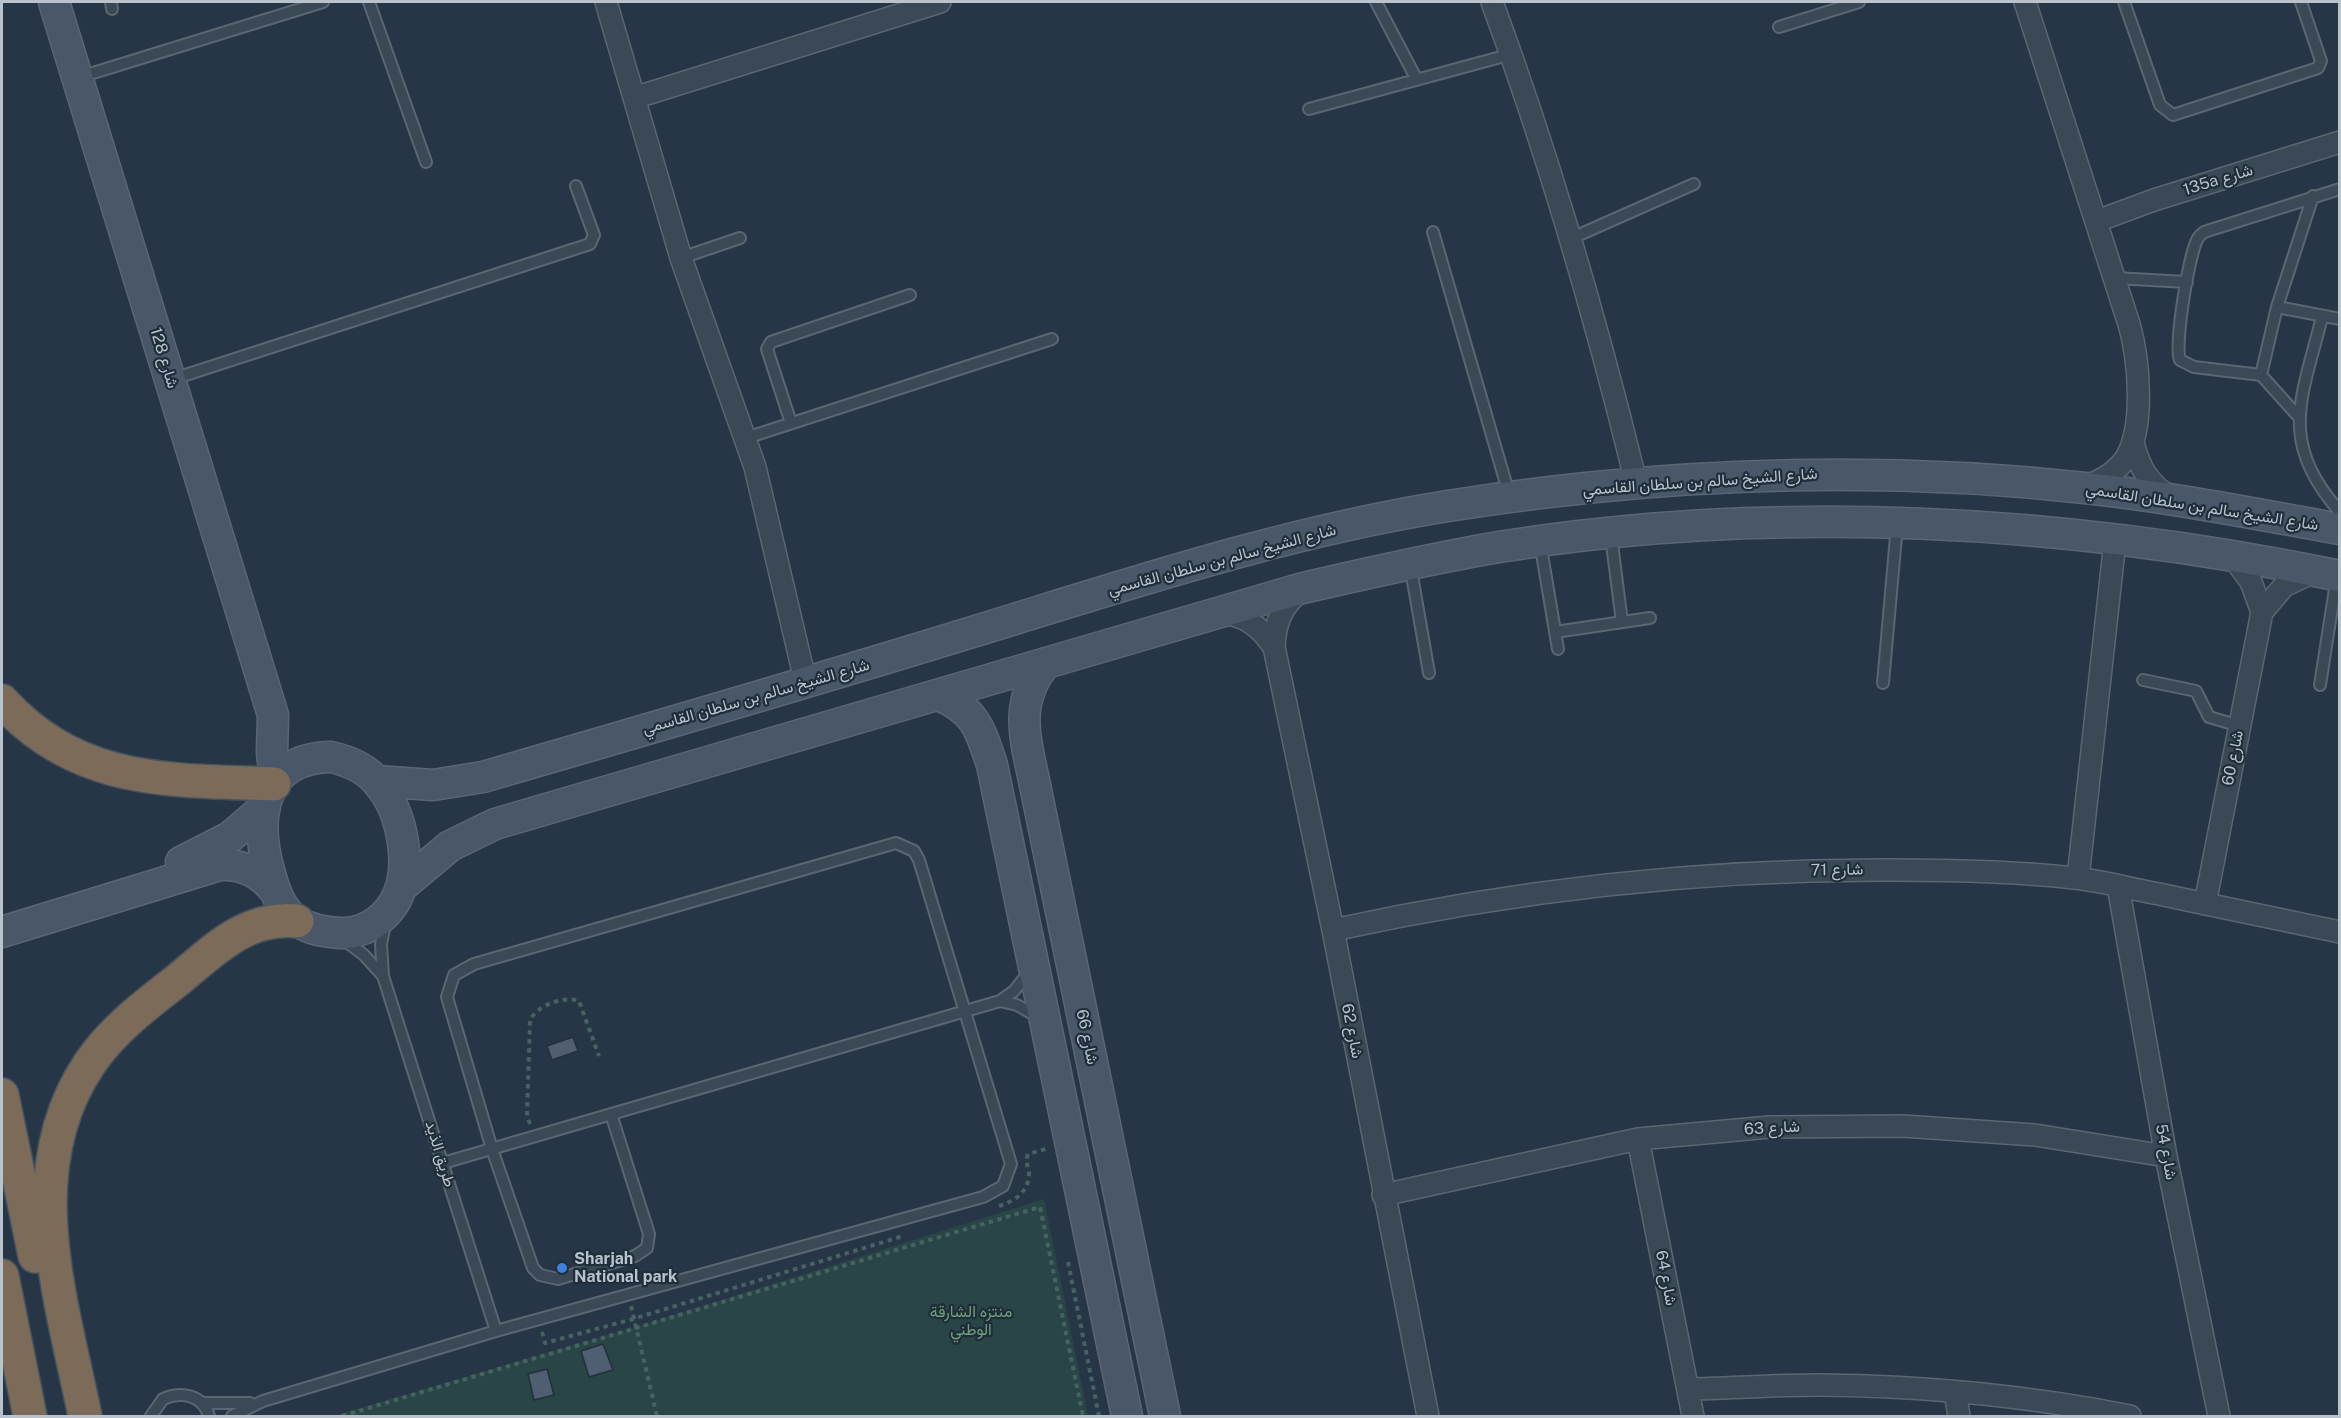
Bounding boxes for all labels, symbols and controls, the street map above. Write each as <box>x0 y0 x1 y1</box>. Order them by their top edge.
street label: 135a شارع <box>2181 160 2255 200</box>
street label: شارع 128 <box>146 325 182 391</box>
street label: شارع الشيخ سالم بن سلطان القاسمي <box>1582 464 1818 500</box>
street label: شارع الشيخ سالم بن سلطان القاسمي <box>2084 479 2320 535</box>
street label: شارع الشيخ سالم بن سلطان القاسمي <box>1106 520 1338 600</box>
street label: شارع الشيخ سالم بن سلطان القاسمي <box>640 655 872 739</box>
street label: شارع 60 <box>2218 729 2248 787</box>
street label: شارع 71 <box>1811 860 1863 880</box>
street label: شارع 62 <box>1337 1002 1367 1060</box>
street label: شارع 66 <box>1072 1008 1102 1066</box>
street label: شارع 63 <box>1744 1117 1800 1139</box>
street label: طريق الذيد <box>421 1119 459 1189</box>
street label: شارع 54 <box>2151 1123 2181 1181</box>
place label: Sharjah National park <box>574 1249 677 1287</box>
street label: شارع 64 <box>1651 1249 1681 1307</box>
marker: Sharjah National park <box>555 1261 569 1275</box>
park label: منتزه الشارقة الوطني <box>930 1302 1012 1340</box>

